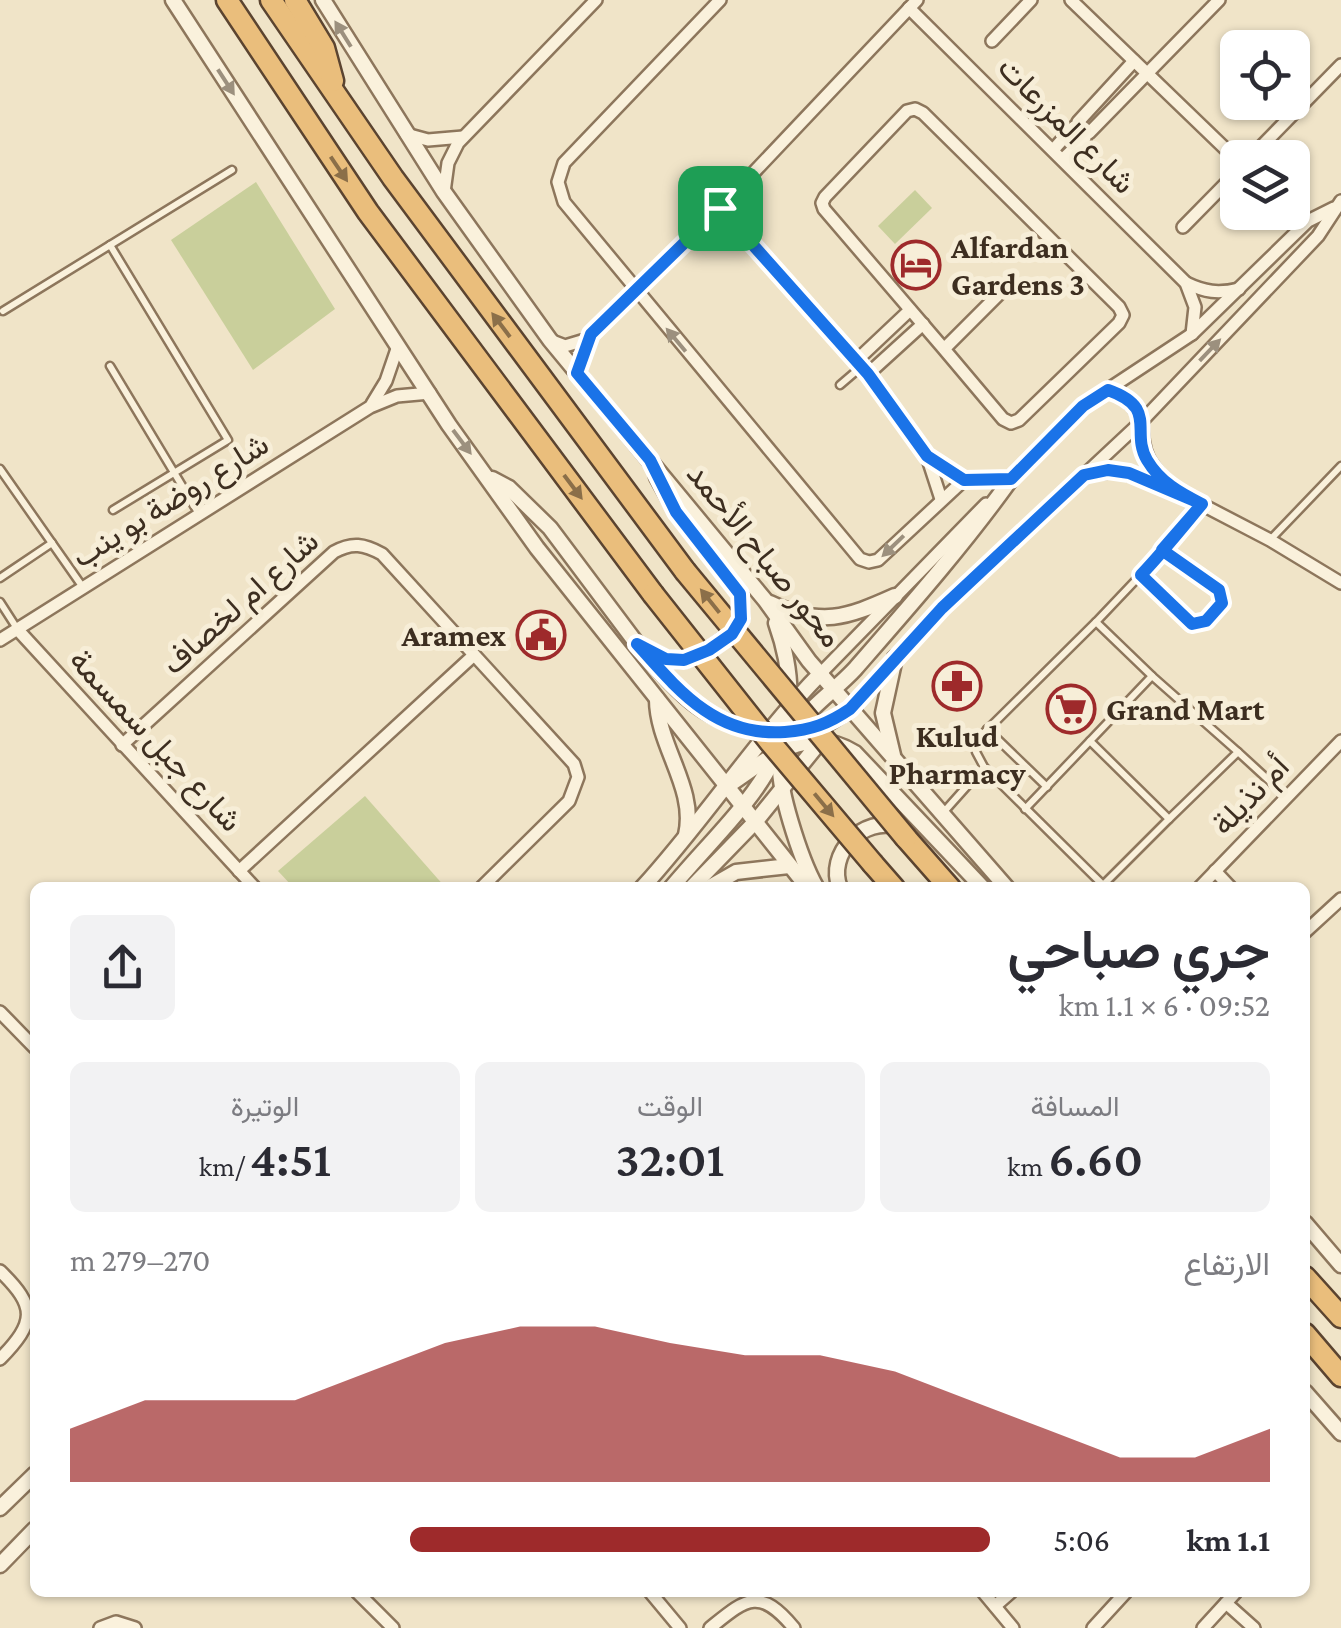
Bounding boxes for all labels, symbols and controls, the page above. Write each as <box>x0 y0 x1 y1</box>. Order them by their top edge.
one-way arrow <box>335 20 353 47</box>
map controls <box>1220 30 1310 230</box>
button: locate <box>1220 30 1310 120</box>
street label: شارع المزرعات <box>988 49 1143 204</box>
one-way arrow <box>216 68 235 96</box>
button: layers <box>1220 140 1310 230</box>
one-way arrow <box>328 155 348 182</box>
pin <box>678 166 763 251</box>
icon: arrive <box>693 181 748 236</box>
place label: Alfardan Gardens 3 <box>950 229 1085 302</box>
hotel icon: Alfardan Gardens 3 <box>890 239 942 291</box>
one-way arrow <box>491 312 511 338</box>
one-way arrow <box>666 328 687 353</box>
one-way arrow <box>1198 339 1221 363</box>
street label: شارع روضة بو ينب <box>65 425 277 578</box>
one-way arrow <box>451 429 471 455</box>
street label: محور صباح الأحمد <box>677 456 850 657</box>
one-way arrow <box>563 474 582 500</box>
street label: شارع ام لخصاف <box>155 523 328 684</box>
one-way arrow <box>881 534 905 557</box>
one-way arrow <box>700 588 721 614</box>
public building icon: Aramex <box>515 609 567 661</box>
place label: Aramex <box>401 617 507 653</box>
street label: شارع جبل سمسمة <box>59 641 250 841</box>
pharmacy icon: Kulud Pharmacy <box>931 660 983 712</box>
supermarket icon: Grand Mart <box>1045 683 1097 735</box>
place label: Grand Mart <box>1106 691 1265 727</box>
place label: Kulud Pharmacy <box>888 718 1026 791</box>
street label: أم نذيلة <box>1204 748 1298 844</box>
one-way arrow <box>812 793 834 818</box>
button: share <box>70 915 175 1020</box>
text: جري صباحي <box>1007 919 1270 980</box>
text: 09:52 · 6 × 1.1 km <box>1058 987 1270 1023</box>
text: الوتيرة <box>231 1091 299 1122</box>
text: الوقت <box>637 1091 703 1122</box>
text: المسافة <box>1031 1091 1119 1122</box>
text: 4:51 <box>250 1131 331 1187</box>
text: 32:01 <box>616 1131 724 1187</box>
text: 6.60 <box>1048 1131 1143 1187</box>
text: /km <box>199 1151 250 1182</box>
text: km <box>1007 1151 1048 1182</box>
text: 270–279 m <box>70 1242 210 1278</box>
text: الارتفاع <box>1183 1246 1270 1282</box>
text: 5:06 <box>1053 1522 1110 1558</box>
text: 1.1 km <box>1187 1522 1270 1558</box>

